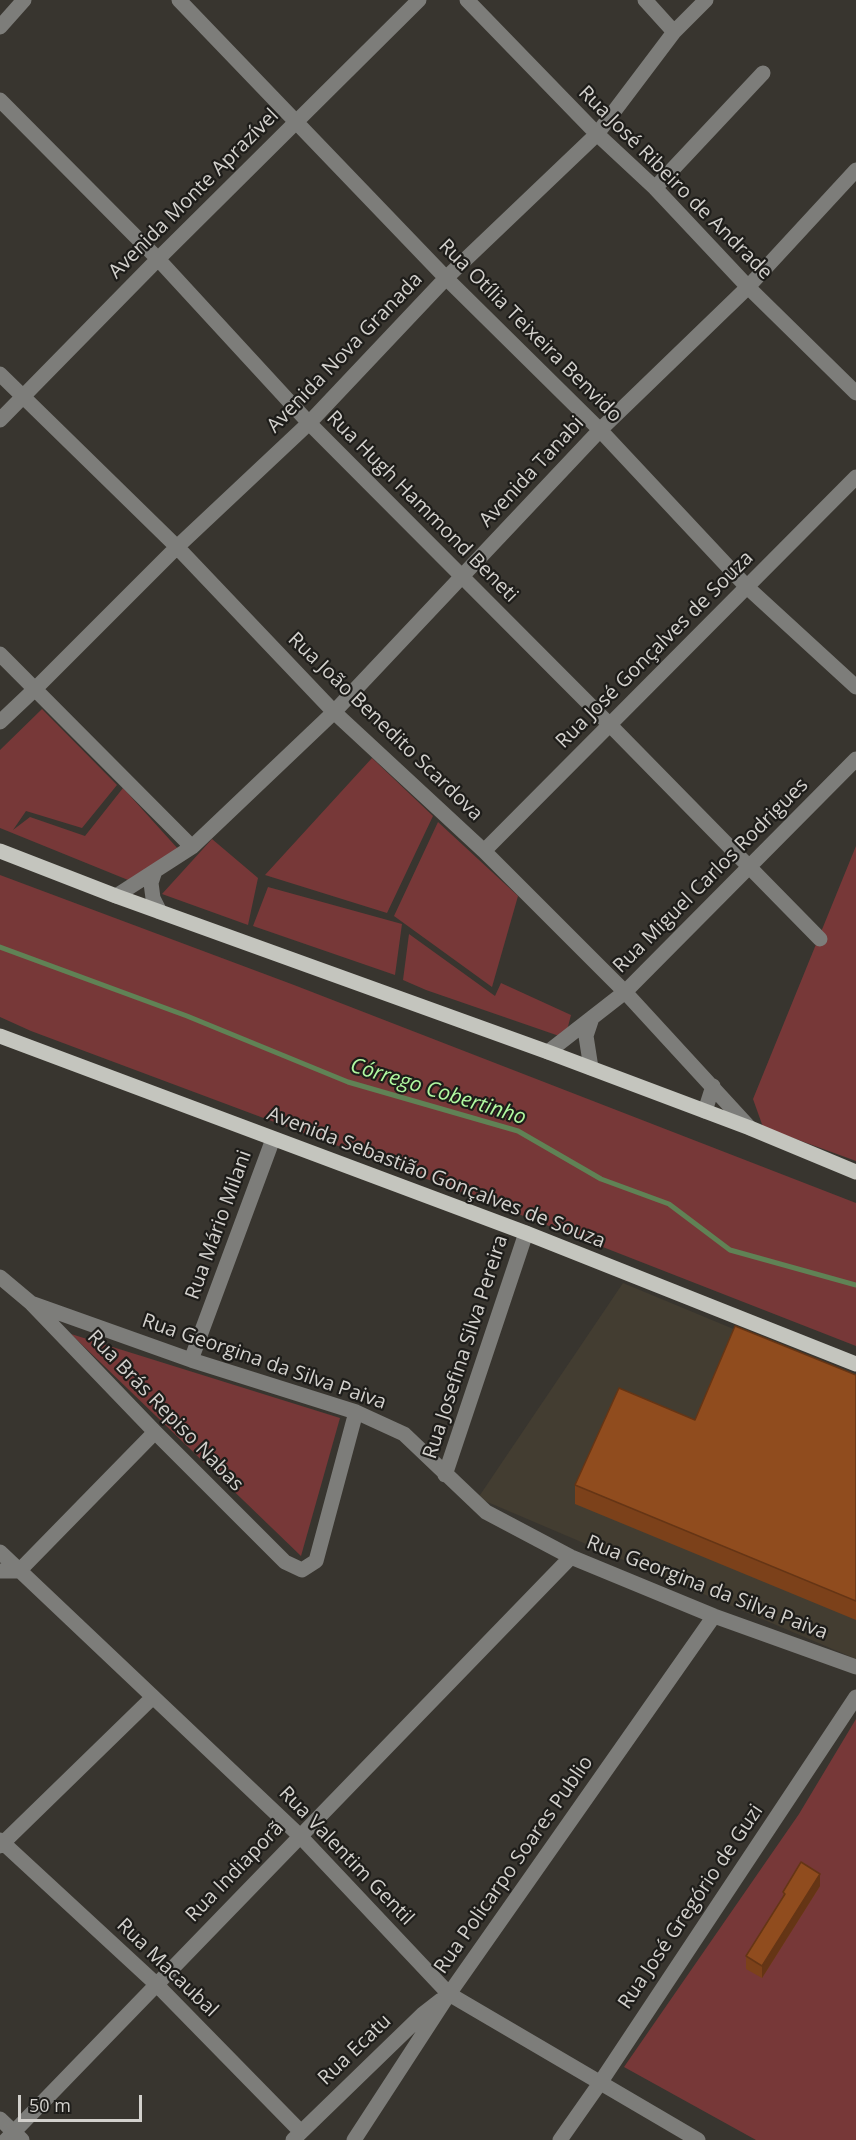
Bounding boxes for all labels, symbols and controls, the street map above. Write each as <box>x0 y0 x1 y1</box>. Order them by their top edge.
street label: Rua José Ribeiro de Andrade <box>573 81 777 285</box>
street label: Avenida Monte Aprazível <box>104 104 284 284</box>
street label: Rua Otília Teixeira Benvido <box>433 234 627 428</box>
street label: Avenida Nova Granada <box>262 268 428 438</box>
street label: Rua Hugh Hammond Beneti <box>321 406 523 608</box>
street label: Avenida Tanabi <box>475 412 589 532</box>
street label: Rua José Gonçalves de Souza <box>551 546 759 754</box>
street label: Rua João Benedito Scardova <box>283 628 487 826</box>
street label: Rua Miguel Carlos Rodrigues <box>608 773 814 979</box>
water label: Córrego Cobertinho <box>347 1053 529 1131</box>
street label: Avenida Sebastião Gonçalves de Souza <box>264 1102 608 1254</box>
street label: Rua Mário Milani <box>181 1147 257 1303</box>
street label: Rua Josefina Silva Pereira <box>418 1232 514 1462</box>
street label: Rua Georgina da Silva Paiva <box>139 1309 389 1415</box>
street label: Rua Brás Repiso Nabas <box>82 1326 248 1496</box>
street label: Rua Georgina da Silva Paiva <box>583 1531 831 1645</box>
street label: Rua Policarpo Soares Publio <box>430 1751 598 1979</box>
street label: Rua Valentim Gentil <box>274 1782 418 1930</box>
street label: Rua José Gregório de Guzi <box>614 1800 768 2014</box>
street label: Rua Indiaporã <box>181 1817 289 1927</box>
street label: Rua Macaubal <box>111 1914 223 2022</box>
street label: Rua Ecatu <box>314 2009 396 2091</box>
scale bar <box>21 2083 146 2121</box>
text: 50 m <box>29 2093 71 2117</box>

